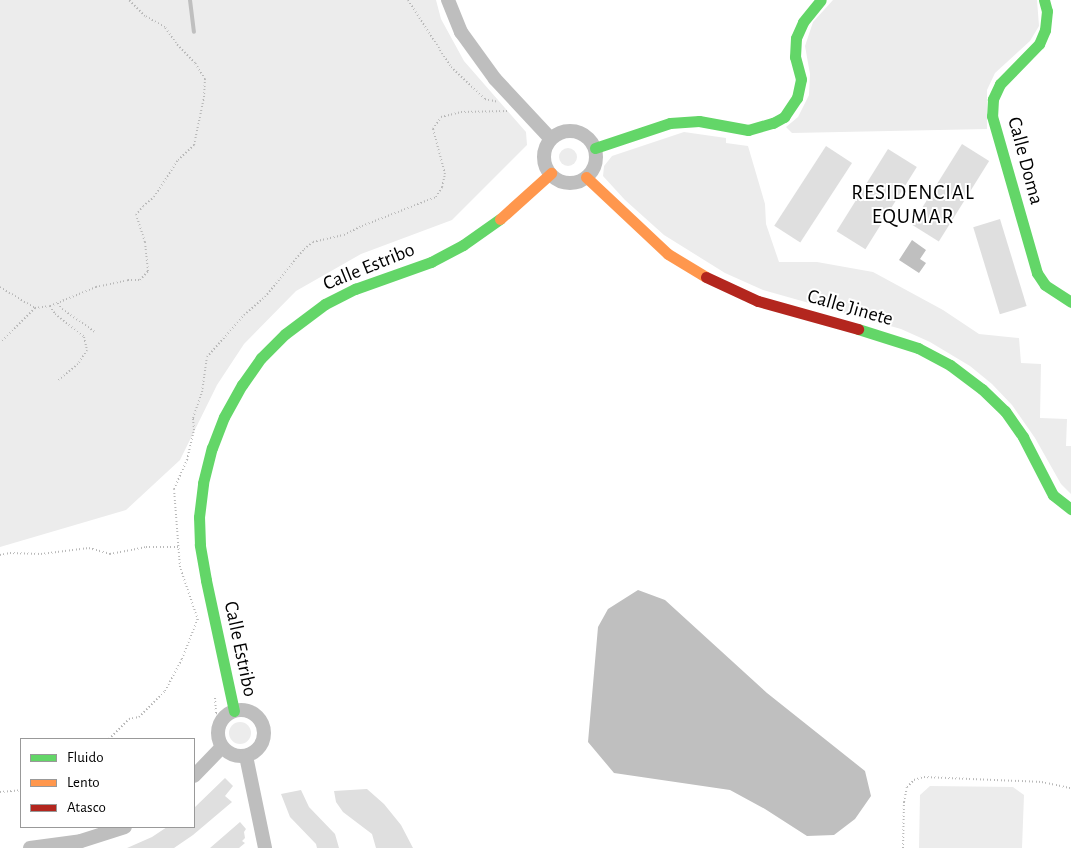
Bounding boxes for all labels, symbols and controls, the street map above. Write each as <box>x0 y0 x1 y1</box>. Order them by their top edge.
street label: Calle Doma <box>1002 115 1048 207</box>
district label: RESIDENCIAL EQUMAR <box>850 180 976 230</box>
street label: Calle Estribo <box>320 238 418 296</box>
street label: Calle Jinete <box>804 284 896 332</box>
street label: Calle Estribo <box>218 599 262 699</box>
legend <box>20 738 195 828</box>
text: Fluido <box>67 750 104 765</box>
text: Lento <box>67 775 100 790</box>
text: Atasco <box>67 800 106 815</box>

